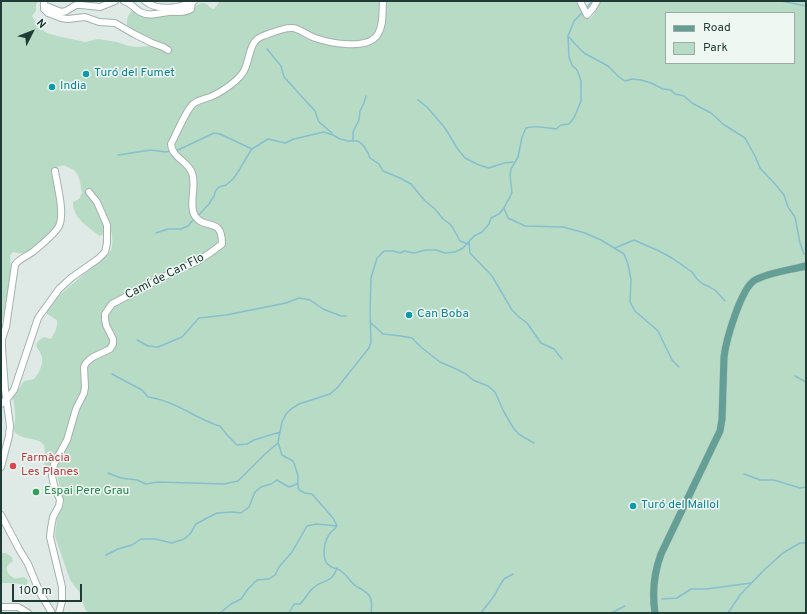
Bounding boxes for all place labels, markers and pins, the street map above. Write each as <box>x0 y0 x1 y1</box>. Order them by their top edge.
place label: Turó del Fumet <box>94 67 175 81</box>
marker: Turó del Fumet <box>81 69 91 79</box>
place label: India <box>60 80 86 94</box>
marker: India <box>47 82 57 92</box>
place label: Can Boba <box>417 308 469 322</box>
marker: Can Boba <box>404 310 414 320</box>
place label: Farmàcia Les Planes <box>21 452 79 480</box>
marker: Farmàcia Les Planes <box>8 461 18 471</box>
place label: Espai Pere Grau <box>44 485 129 499</box>
marker: Espai Pere Grau <box>31 487 41 497</box>
place label: Turó del Mallol <box>641 499 719 513</box>
marker: Turó del Mallol <box>628 501 638 511</box>

